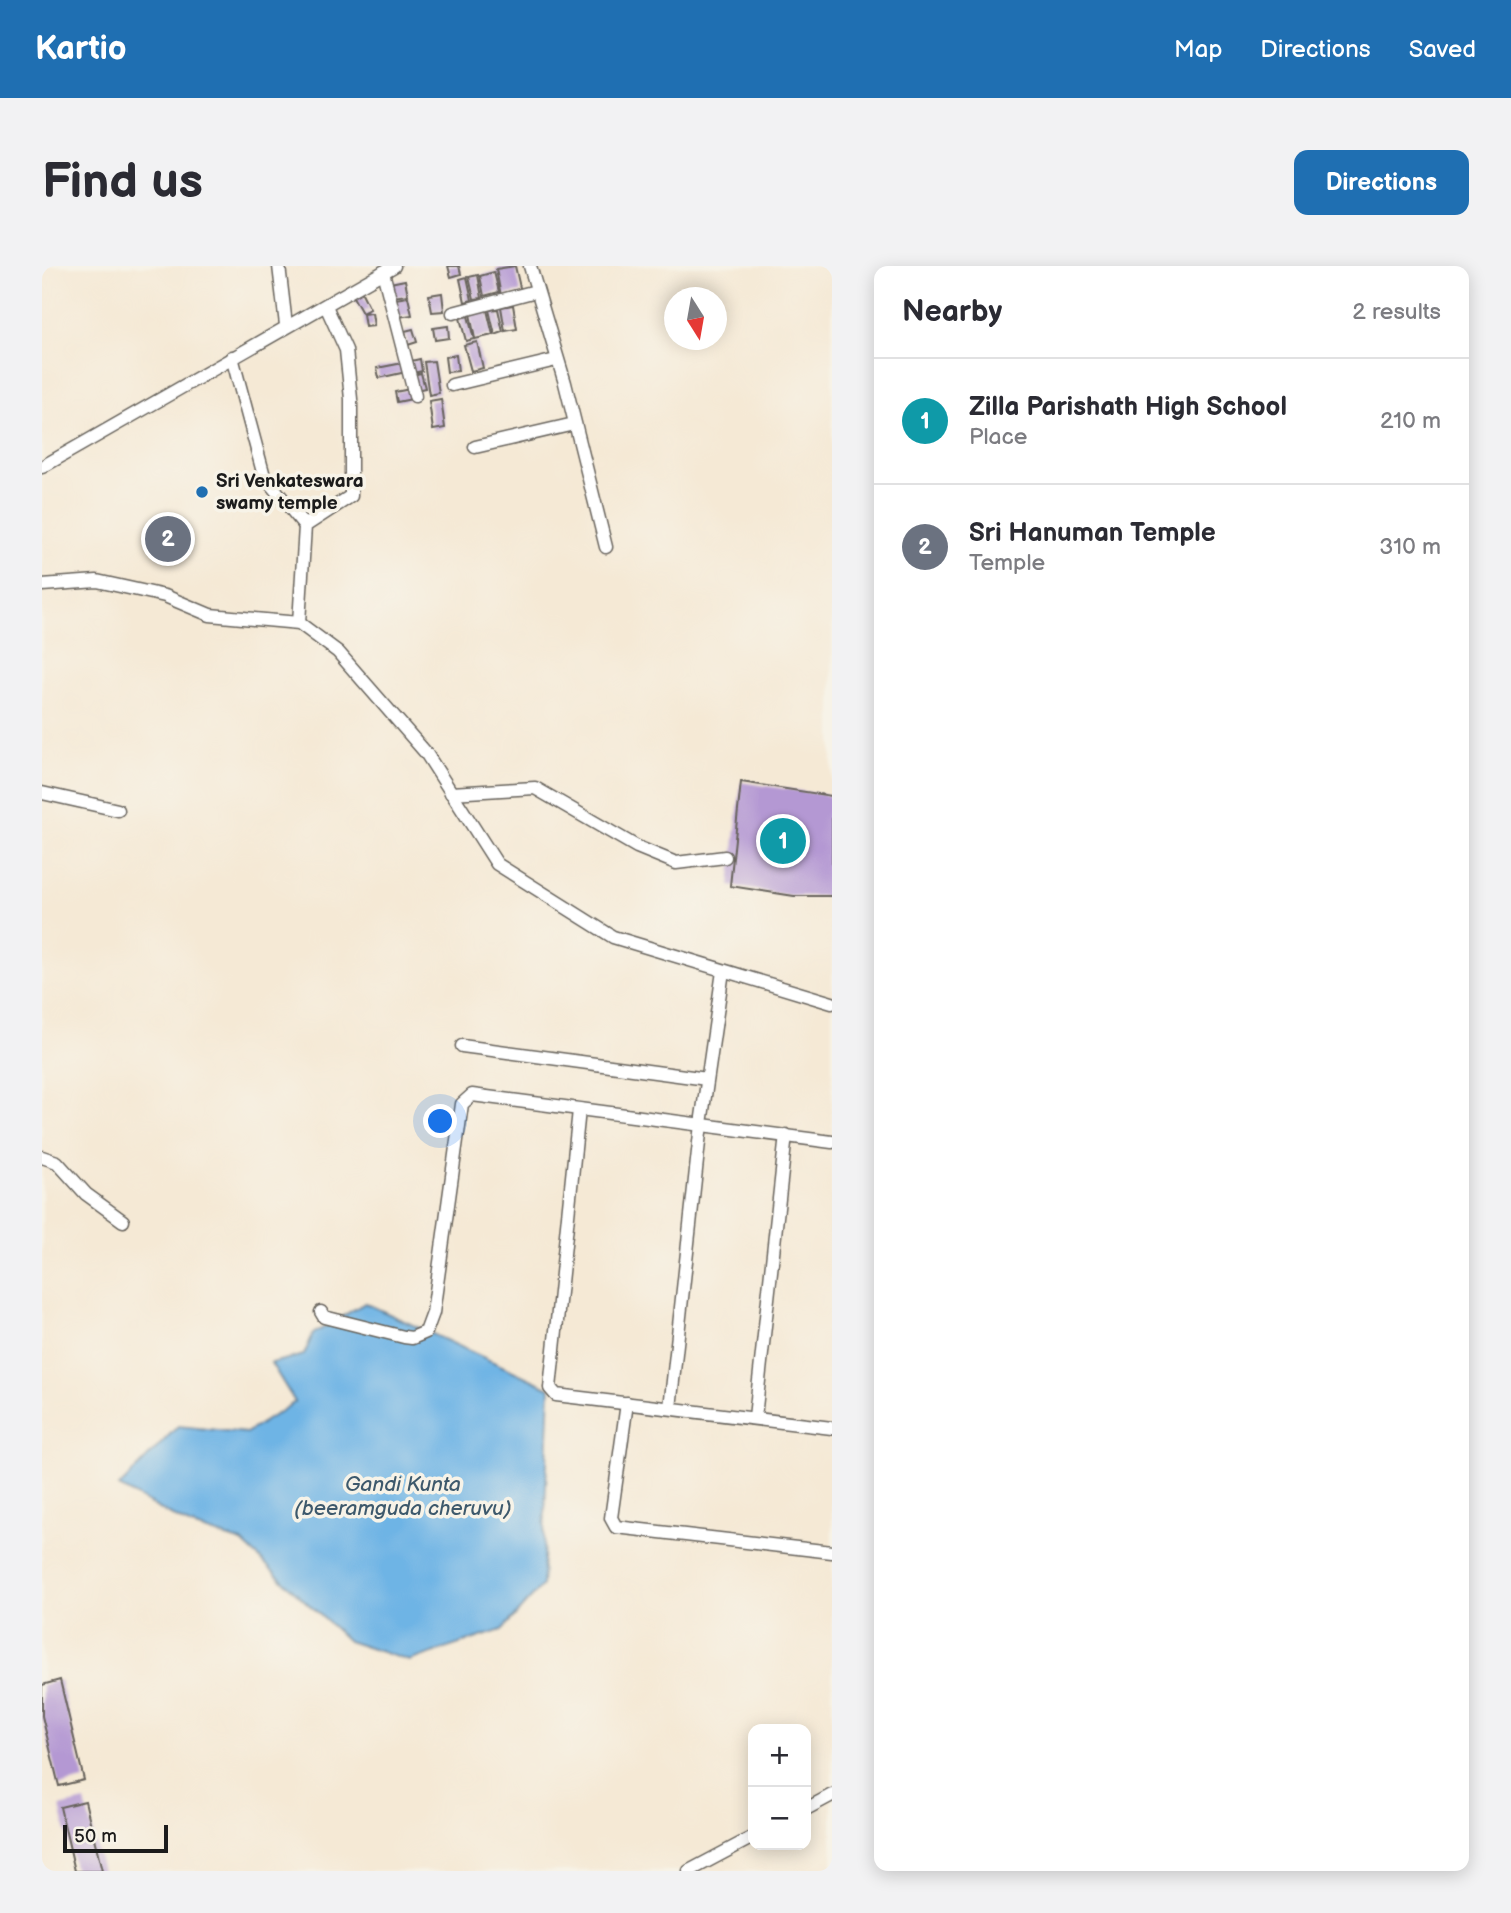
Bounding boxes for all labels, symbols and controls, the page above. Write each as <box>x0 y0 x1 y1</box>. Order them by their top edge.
text: Kartio <box>35 29 127 69</box>
text: Map <box>1174 35 1222 64</box>
text: Directions <box>1260 35 1371 64</box>
text: Saved <box>1409 35 1476 64</box>
button: Directions <box>1294 150 1469 215</box>
text: Find us <box>42 153 203 212</box>
north arrow <box>664 287 727 350</box>
text: Nearby <box>902 294 1002 330</box>
text: 2 results <box>1352 298 1441 326</box>
text: Zilla Parishath High School <box>969 392 1287 423</box>
text: 1 <box>920 407 930 435</box>
text: 210 m <box>1380 407 1441 435</box>
text: Place <box>969 423 1027 451</box>
place label: Sri Venkateswara swamy temple <box>216 470 364 515</box>
marker: Sri Venkateswara swamy temple <box>194 484 210 500</box>
pin: 2 <box>145 513 191 565</box>
text: Sri Hanuman Temple <box>969 518 1216 549</box>
text: 2 <box>918 533 932 561</box>
text: 310 m <box>1379 533 1441 561</box>
text: Temple <box>969 549 1045 577</box>
pin: 1 <box>760 815 806 867</box>
your location <box>423 1104 457 1138</box>
water label: Gandi Kunta (beeramguda cheruvu) <box>294 1472 512 1521</box>
map controls <box>748 1724 811 1850</box>
button: + <box>748 1724 811 1787</box>
button: − <box>748 1787 811 1850</box>
scale bar <box>63 1822 168 1854</box>
text: 50 m <box>74 1825 117 1848</box>

